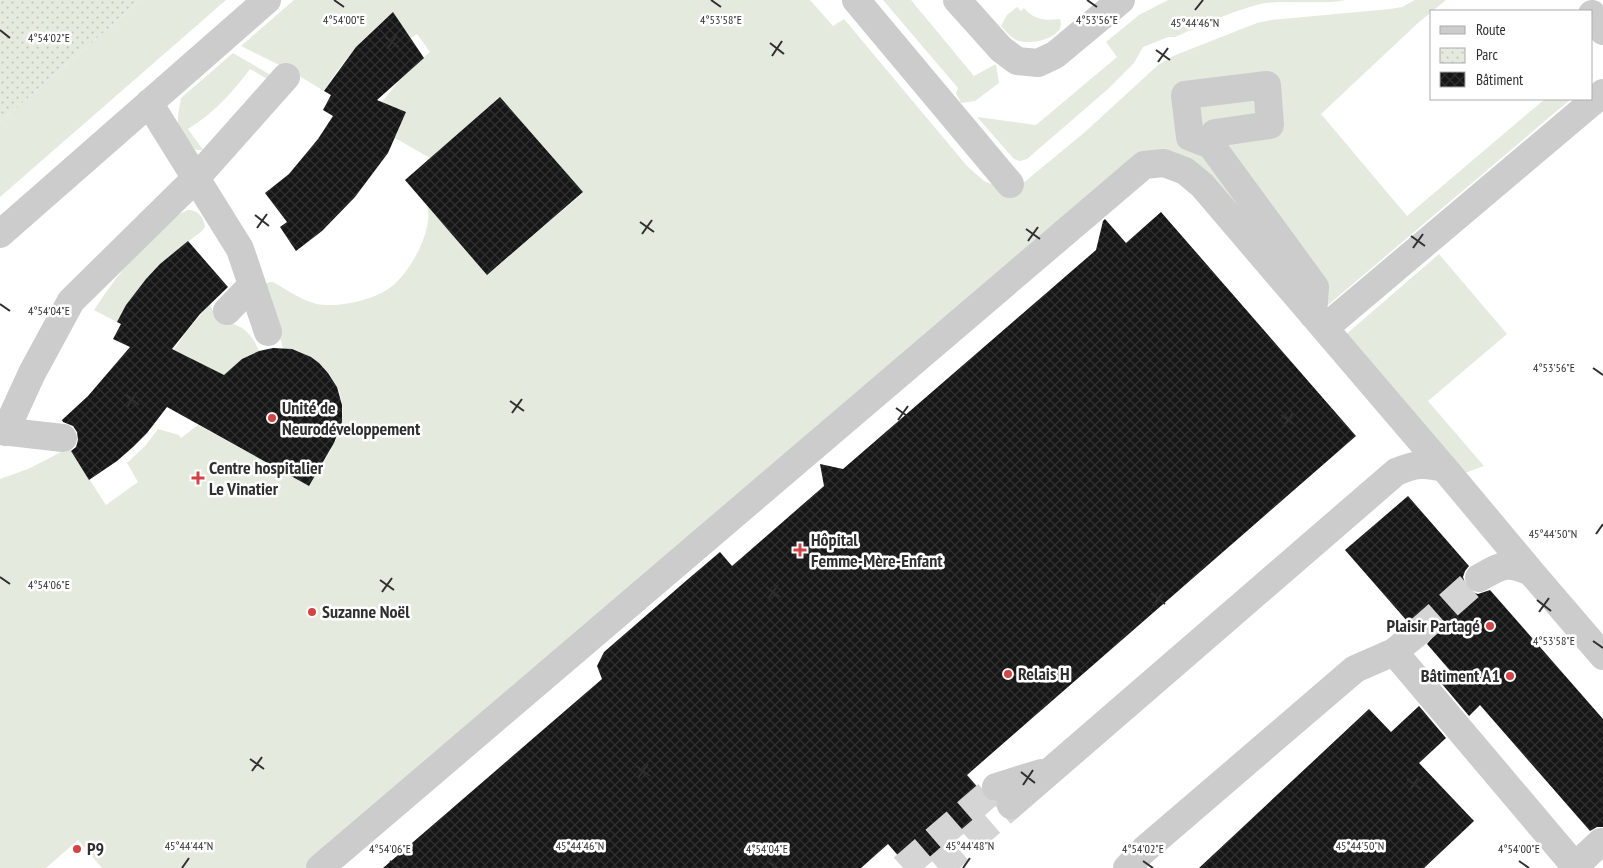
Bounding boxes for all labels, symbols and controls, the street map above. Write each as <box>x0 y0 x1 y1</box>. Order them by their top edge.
legend <box>1430 10 1593 100</box>
text: 4°54'00"E <box>323 12 365 27</box>
text: 4°53'58"E <box>700 12 742 27</box>
text: 4°53'56"E <box>1076 12 1118 27</box>
text: 45°44'46"N <box>1171 15 1219 30</box>
text: Route <box>1476 20 1506 39</box>
text: 4°54'02"E <box>28 30 70 45</box>
text: Parc <box>1476 45 1498 64</box>
text: Bâtiment <box>1476 70 1523 89</box>
text: 4°54'04"E <box>28 303 70 318</box>
text: 4°53'56"E <box>1533 360 1575 375</box>
place label: Unité de Neurodéveloppement <box>282 396 421 440</box>
marker: Unité de Neurodéveloppement <box>266 412 278 424</box>
place label: Centre hospitalier Le Vinatier <box>209 456 324 500</box>
marker: Centre hospitalier Le Vinatier <box>191 471 205 485</box>
text: 45°44'50"N <box>1529 526 1577 541</box>
place label: Hôpital Femme-Mère-Enfant <box>811 528 943 572</box>
marker: Hôpital Femme-Mère-Enfant <box>793 543 807 557</box>
text: 4°54'06"E <box>28 577 70 592</box>
place label: Suzanne Noël <box>322 600 410 623</box>
marker: Suzanne Noël <box>306 606 318 618</box>
place label: Plaisir Partagé <box>1387 614 1480 637</box>
marker: Plaisir Partagé <box>1484 620 1496 632</box>
text: 4°53'58"E <box>1533 633 1575 648</box>
place label: Relais H <box>1018 662 1069 685</box>
place label: Bâtiment A1 <box>1421 664 1500 687</box>
marker: Relais H <box>1002 668 1014 680</box>
marker: Bâtiment A1 <box>1504 670 1516 682</box>
place label: P9 <box>87 837 104 860</box>
text: 45°44'44"N <box>165 838 213 853</box>
text: 45°44'46"N <box>556 838 604 853</box>
text: 45°44'48"N <box>946 838 994 853</box>
text: 45°44'50"N <box>1336 838 1384 853</box>
text: 4°54'06"E <box>369 841 411 856</box>
text: 4°54'04"E <box>746 841 788 856</box>
text: 4°54'02"E <box>1122 841 1164 856</box>
text: 4°54'00"E <box>1498 841 1540 856</box>
marker: P9 <box>71 843 83 855</box>

